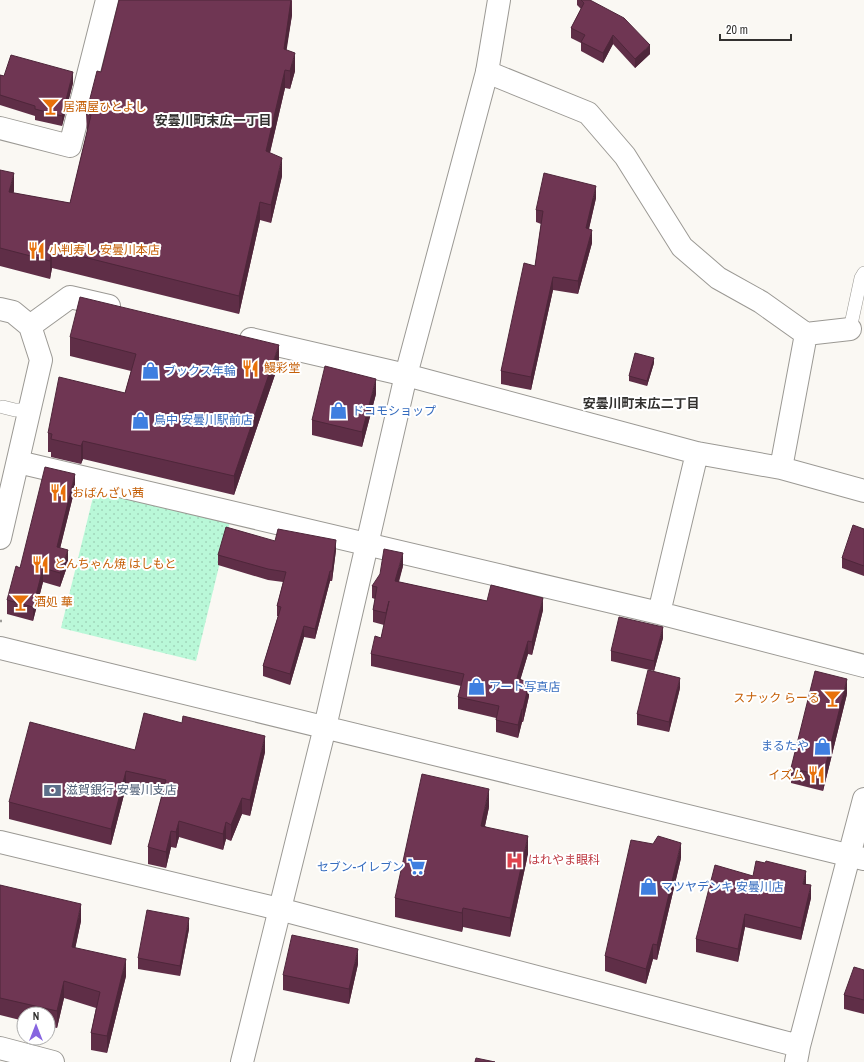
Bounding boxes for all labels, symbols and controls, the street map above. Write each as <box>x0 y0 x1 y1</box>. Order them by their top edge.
scale bar <box>720 16 791 42</box>
text: 20 m <box>726 22 748 38</box>
bar icon: 居酒屋ひとよし <box>40 97 60 117</box>
place label: 居酒屋ひとよし <box>63 99 147 115</box>
district label: 安曇川町末広一丁目 <box>154 112 272 129</box>
restaurant icon: 小判寿し 安曇川本店 <box>26 240 46 260</box>
place label: 小判寿し 安曇川本店 <box>49 242 160 258</box>
restaurant icon: 鰻彩堂 <box>241 358 261 378</box>
place label: 鰻彩堂 <box>264 360 300 376</box>
shop icon: ブックス年輪 <box>141 361 161 381</box>
place label: ブックス年輪 <box>164 363 236 379</box>
district label: 安曇川町末広二丁目 <box>582 395 700 412</box>
shop icon: ドコモショップ <box>329 401 349 421</box>
place label: ドコモショップ <box>352 403 436 419</box>
shop icon: 鳥中 安曇川駅前店 <box>131 410 151 430</box>
place label: 鳥中 安曇川駅前店 <box>154 412 253 428</box>
restaurant icon: おばんざい茜 <box>49 483 69 503</box>
place label: おばんざい茜 <box>72 485 144 501</box>
restaurant icon: とんちゃん焼 はしもと <box>31 554 51 574</box>
place label: とんちゃん焼 はしもと <box>54 556 177 572</box>
bar icon: 酒処 華 <box>11 592 31 612</box>
place label: 酒処 華 <box>34 594 73 610</box>
shop icon: アート写真店 <box>466 677 486 697</box>
place label: アート写真店 <box>489 679 560 695</box>
bar icon: スナック らーる <box>823 688 843 708</box>
place label: スナック らーる <box>733 690 820 706</box>
shop icon: まるたや <box>812 736 832 756</box>
place label: まるたや <box>761 738 809 754</box>
restaurant icon: イズム <box>807 765 827 785</box>
place label: イズム <box>768 767 804 783</box>
bank icon: 滋賀銀行 安曇川支店 <box>43 780 63 800</box>
place label: 滋賀銀行 安曇川支店 <box>66 782 177 798</box>
hospital icon: はれやま眼科 <box>505 850 525 870</box>
place label: はれやま眼科 <box>528 852 600 868</box>
supermarket icon: セブン-イレブン <box>407 857 427 877</box>
place label: セブン-イレブン <box>317 859 404 875</box>
shop icon: マツヤデンキ 安曇川店 <box>638 877 658 897</box>
place label: マツヤデンキ 安曇川店 <box>661 879 784 895</box>
north arrow <box>16 1006 56 1046</box>
text: N <box>33 1009 39 1023</box>

